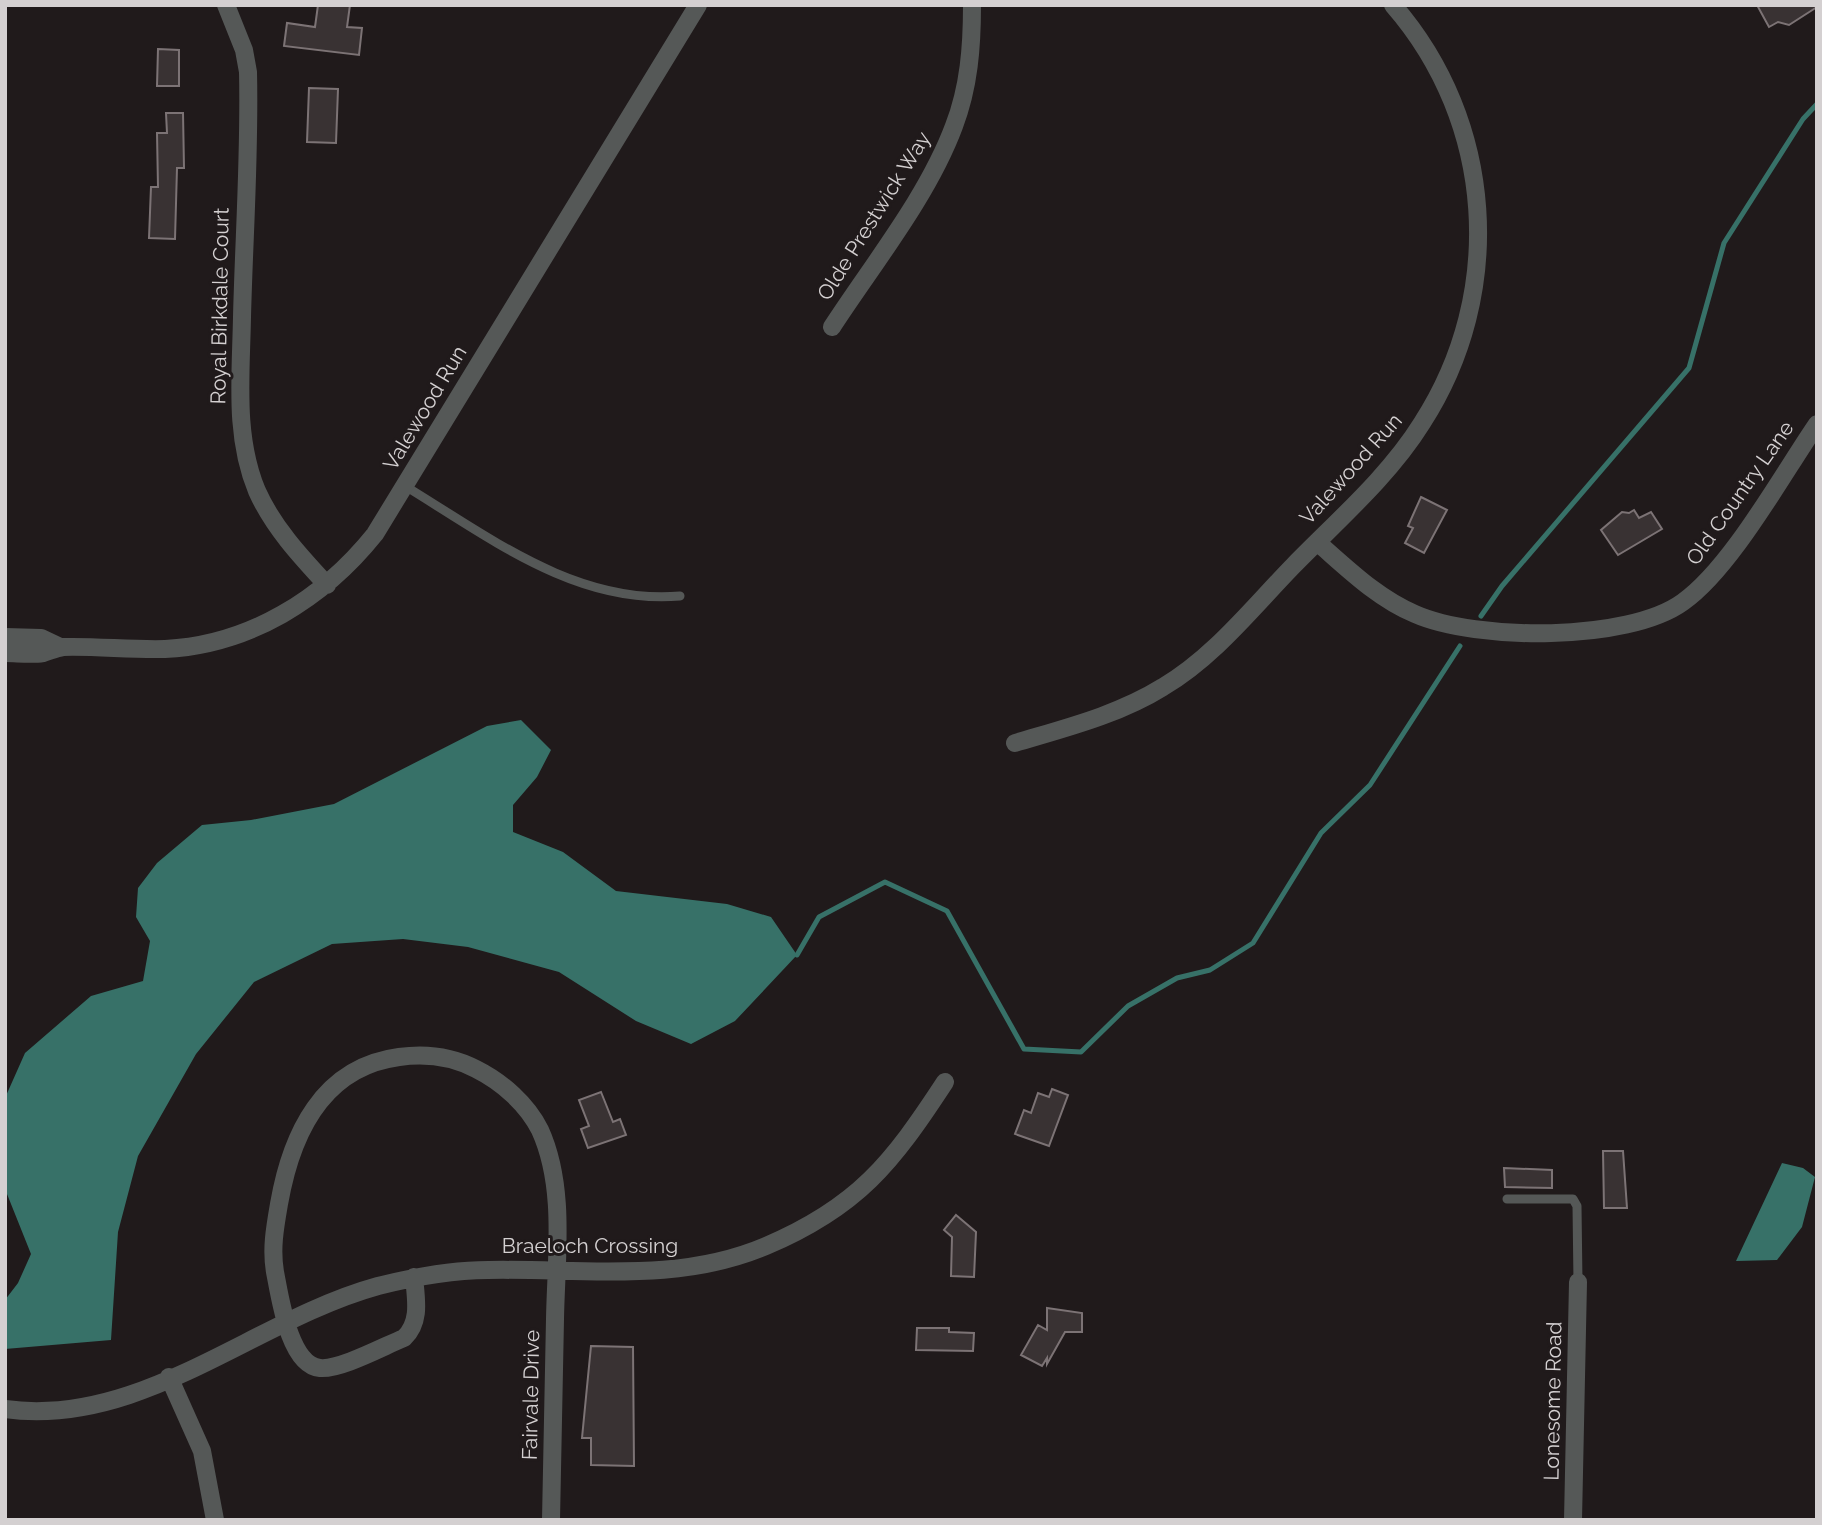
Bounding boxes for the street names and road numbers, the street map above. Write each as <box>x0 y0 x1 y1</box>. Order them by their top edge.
street label: Olde Prestwick Way <box>812 127 936 305</box>
street label: Royal Birkdale Court <box>205 207 234 405</box>
street label: Valewood Run <box>378 341 472 474</box>
street label: Valewood Run <box>1294 408 1407 529</box>
street label: Old Country Lane <box>1681 416 1799 570</box>
street label: Braeloch Crossing <box>502 1233 678 1258</box>
street label: Lonesome Road <box>1539 1321 1566 1481</box>
street label: Fairvale Drive <box>517 1330 544 1460</box>

